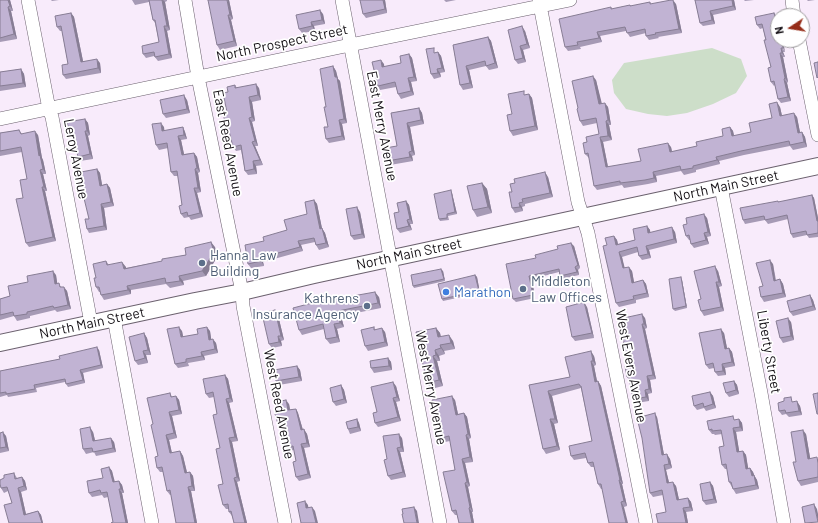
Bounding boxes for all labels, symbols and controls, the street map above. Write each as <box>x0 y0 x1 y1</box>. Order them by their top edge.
north arrow <box>770 8 810 48</box>
street label: North Prospect Street <box>215 21 349 65</box>
text: N <box>772 25 786 35</box>
street label: East Merry Avenue <box>363 69 401 183</box>
street label: East Reed Avenue <box>209 88 247 198</box>
street label: Leroy Avenue <box>60 117 92 201</box>
street label: North Main Street <box>672 167 780 205</box>
street label: North Main Street <box>355 235 463 273</box>
place label: Hanna Law Building <box>210 247 276 280</box>
marker: Hanna Law Building <box>197 258 207 268</box>
place label: Middleton Law Offices <box>531 273 602 306</box>
place label: Marathon <box>454 284 511 300</box>
marker: Middleton Law Offices <box>518 284 528 294</box>
marker: Marathon <box>441 287 451 297</box>
place label: Kathrens Insurance Agency <box>252 290 359 322</box>
marker: Kathrens Insurance Agency <box>362 301 372 311</box>
street label: North Main Street <box>38 304 146 342</box>
street label: West Evers Avenue <box>612 308 650 424</box>
street label: Liberty Street <box>753 309 785 395</box>
street label: West Merry Avenue <box>412 330 450 446</box>
street label: West Reed Avenue <box>260 347 298 461</box>

